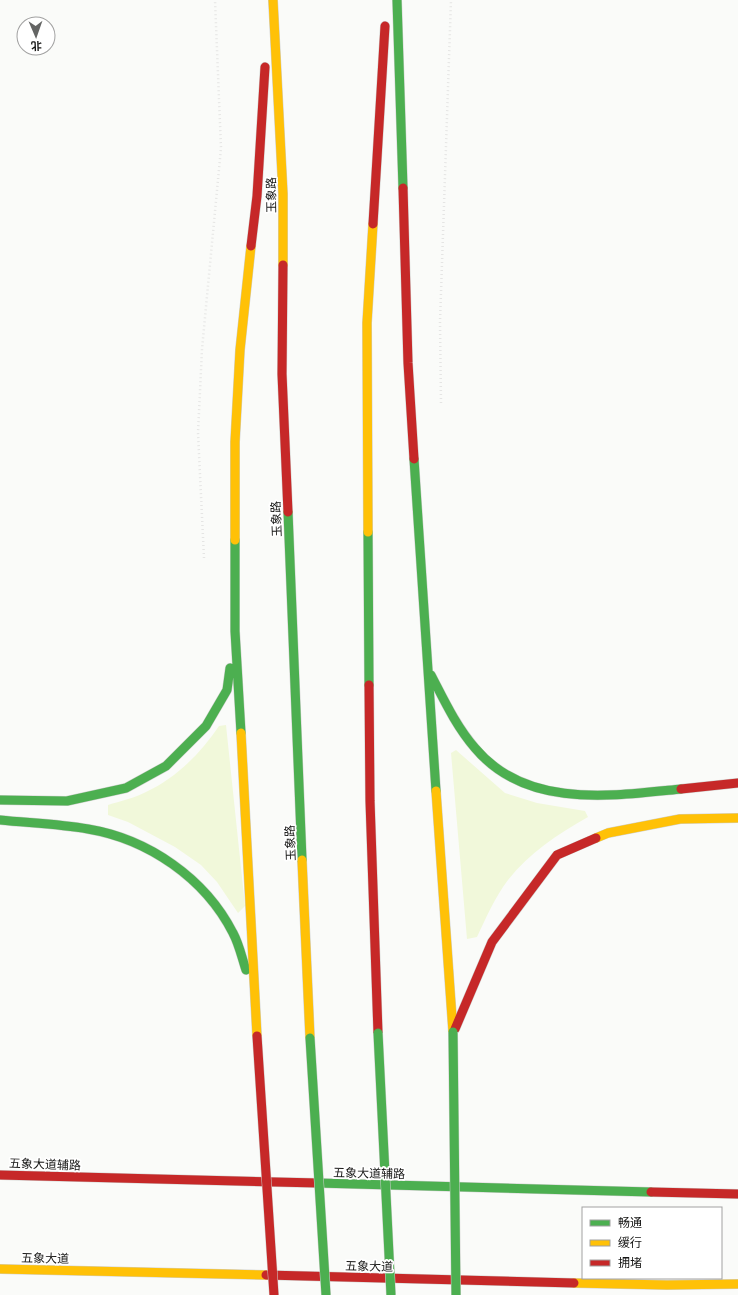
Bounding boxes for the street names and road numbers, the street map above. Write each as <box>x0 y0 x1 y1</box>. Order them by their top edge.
street label: 玉象路 <box>263 177 279 213</box>
street label: 玉象路 <box>268 501 284 537</box>
street label: 玉象路 <box>282 825 298 861</box>
street label: 五象大道辅路 <box>9 1155 81 1173</box>
street label: 五象大道辅路 <box>333 1165 405 1181</box>
street label: 五象大道 <box>21 1250 69 1266</box>
street label: 五象大道 <box>345 1258 393 1274</box>

